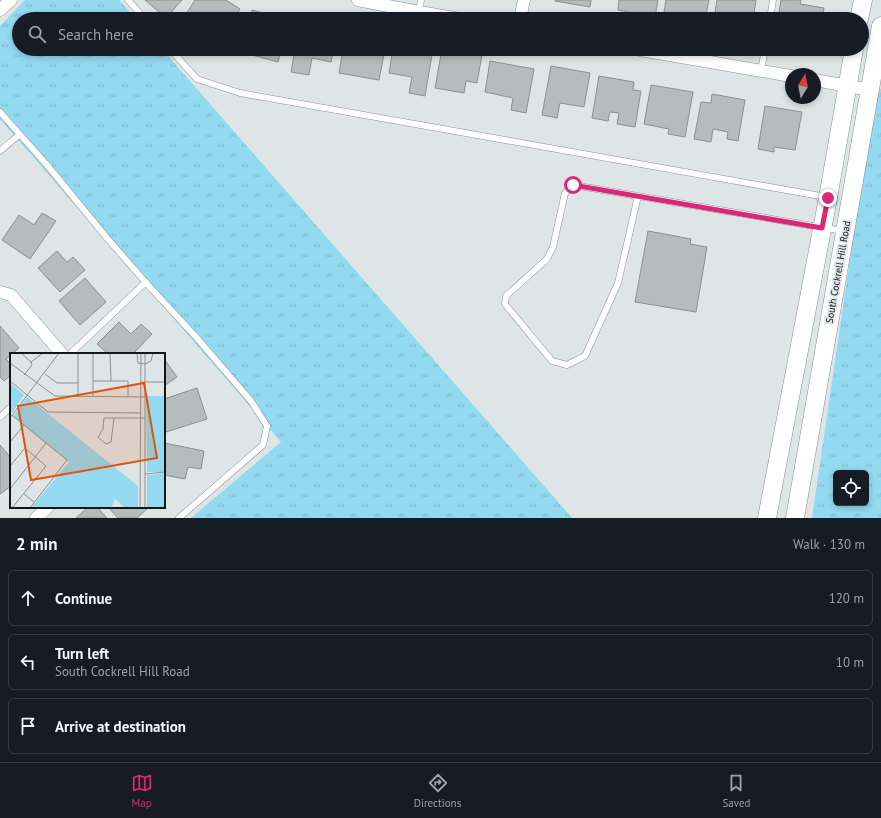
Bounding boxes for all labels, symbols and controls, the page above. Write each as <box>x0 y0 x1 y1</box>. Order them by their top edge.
search box <box>12 12 869 56</box>
icon: search <box>26 23 48 45</box>
text: Search here <box>58 25 134 44</box>
north arrow <box>785 68 821 104</box>
route start <box>564 176 582 194</box>
route end <box>819 189 837 207</box>
street label: South Cockrell Hill Road <box>823 220 853 324</box>
inset map <box>10 353 165 508</box>
map controls <box>833 470 869 506</box>
button: locate <box>833 470 869 506</box>
text: 2 min <box>16 533 57 555</box>
text: Walk · 130 m <box>793 536 865 553</box>
icon: ahead <box>17 587 39 609</box>
text: Continue <box>55 589 112 608</box>
text: 120 m <box>829 590 864 607</box>
text: Turn left <box>55 644 109 663</box>
icon: left <box>17 651 39 673</box>
text: 10 m <box>836 654 864 671</box>
text: South Cockrell Hill Road <box>55 663 190 680</box>
icon: arrive <box>17 715 39 737</box>
text: Arrive at destination <box>55 717 186 736</box>
tab: Map <box>131 772 153 810</box>
tab: Directions <box>414 772 461 810</box>
tab: Saved <box>722 772 750 810</box>

